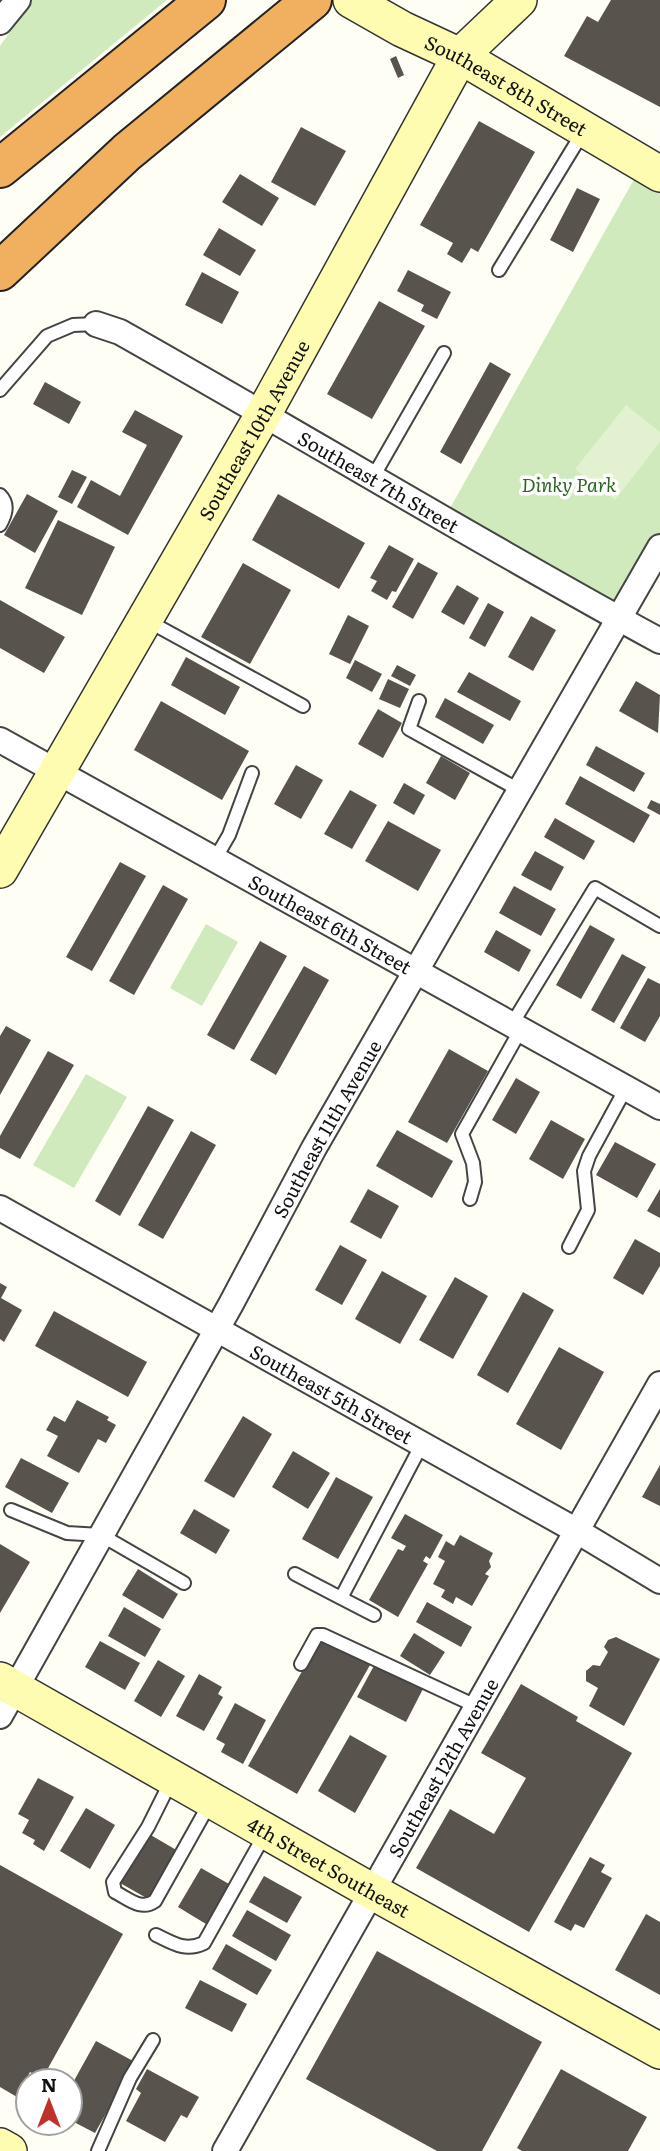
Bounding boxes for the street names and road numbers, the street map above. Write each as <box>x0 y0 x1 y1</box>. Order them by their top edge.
street label: Southeast 8th Street <box>420 28 593 142</box>
street label: Southeast 10th Avenue <box>191 334 316 525</box>
street label: Southeast 7th Street <box>293 423 465 539</box>
street label: Southeast 6th Street <box>244 867 417 980</box>
street label: Southeast 11th Avenue <box>265 1034 388 1223</box>
street label: Southeast 5th Street <box>245 1337 418 1450</box>
street label: Southeast 12th Avenue <box>381 1672 505 1862</box>
street label: 4th Street Southeast <box>242 1809 415 1924</box>

